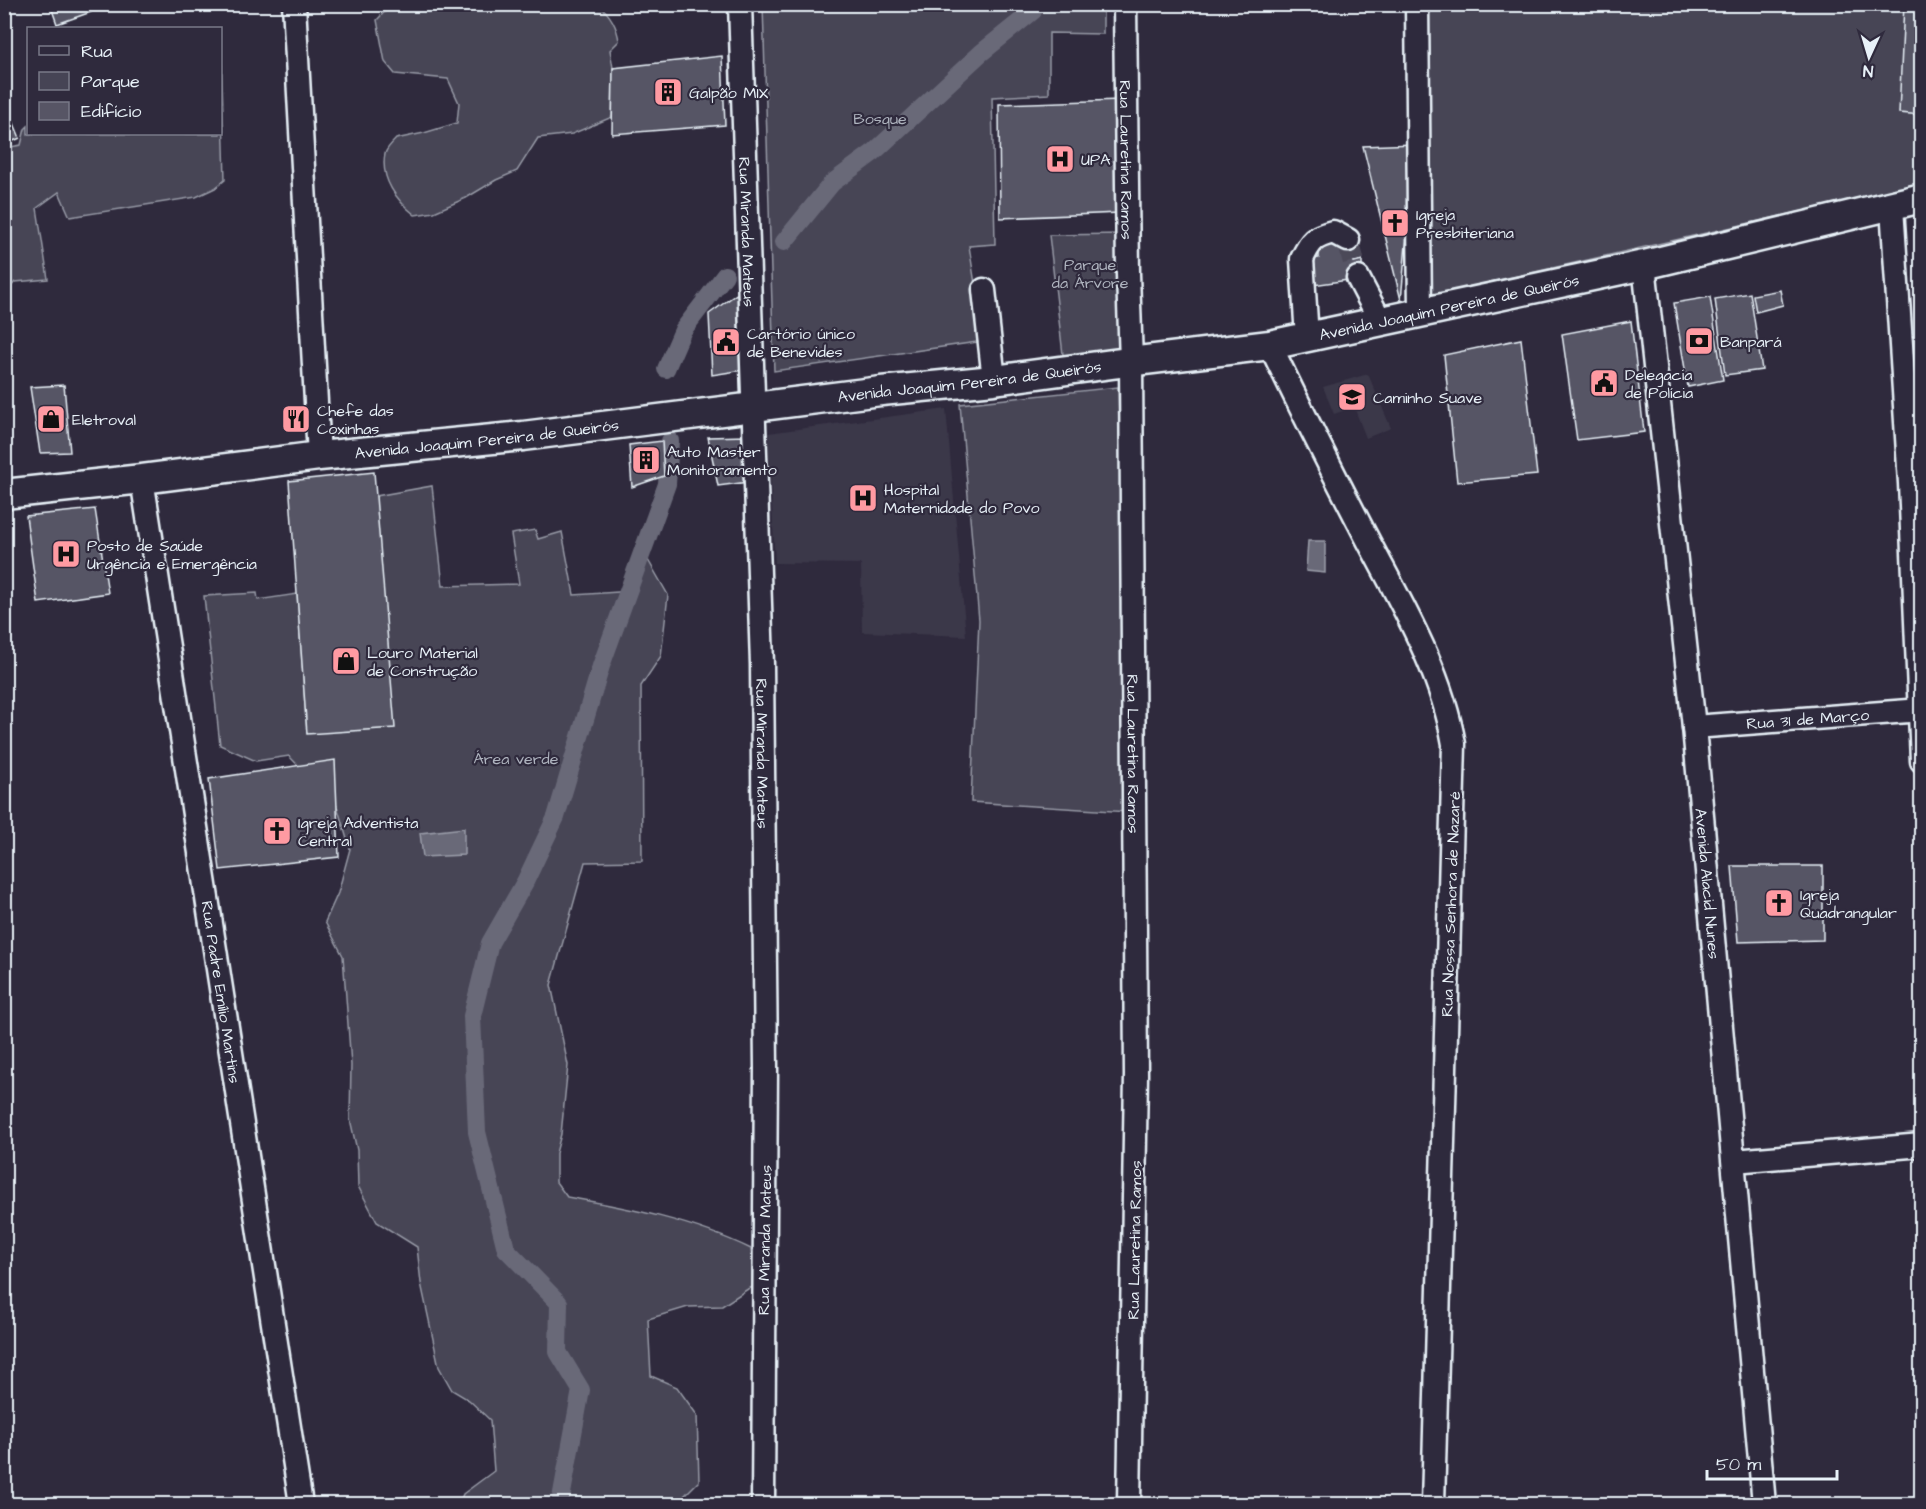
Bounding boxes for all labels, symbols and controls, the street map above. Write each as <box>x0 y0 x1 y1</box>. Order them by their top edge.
legend <box>27 27 222 135</box>
north arrow <box>1839 27 1899 87</box>
text: Rua <box>81 39 112 64</box>
text: N <box>1862 60 1874 82</box>
text: Parque <box>81 69 140 94</box>
building icon: Galpão MIX <box>652 76 684 108</box>
street label: Rua Lauretina Ramos <box>1114 80 1138 240</box>
place label: Galpão MIX <box>689 82 769 104</box>
text: Edifício <box>81 99 141 124</box>
park label: Bosque <box>853 108 907 130</box>
hospital icon: UPA <box>1044 143 1076 175</box>
place label: UPA <box>1081 149 1110 171</box>
street label: Rua Miranda Mateus <box>733 157 760 307</box>
place label: Igreja Presbiteriana <box>1416 204 1514 244</box>
church icon: Igreja Presbiteriana <box>1379 207 1411 239</box>
park label: Parque da Árvore <box>1052 254 1129 294</box>
street label: Avenida Joaquim Pereira de Queirós <box>1317 269 1581 346</box>
place label: Cartório único de Benevides <box>747 323 855 363</box>
bank icon: Banpará <box>1683 325 1715 357</box>
public building icon: Cartório único de Benevides <box>710 326 742 358</box>
place label: Banpará <box>1720 331 1782 353</box>
street label: Avenida Joaquim Pereira de Queirós <box>836 356 1103 408</box>
place label: Delegacia de Polícia <box>1625 364 1693 404</box>
public building icon: Delegacia de Polícia <box>1588 367 1620 399</box>
school or university icon: Caminho Suave <box>1336 381 1368 413</box>
place label: Caminho Suave <box>1373 387 1483 409</box>
place label: Chefe das Coxinhas <box>317 400 394 440</box>
shop icon: Eletroval <box>35 403 67 435</box>
restaurant icon: Chefe das Coxinhas <box>280 403 312 435</box>
place label: Eletroval <box>72 409 136 431</box>
street label: Avenida Joaquim Pereira de Queirós <box>354 414 620 464</box>
place label: Auto Master Monitoramento <box>667 441 777 481</box>
building icon: Auto Master Monitoramento <box>630 444 662 476</box>
place label: Hospital Maternidade do Povo <box>884 479 1039 519</box>
hospital icon: Hospital Maternidade do Povo <box>847 482 879 514</box>
place label: Posto de Saúde Urgência e Emergência <box>87 535 257 576</box>
hospital icon: Posto de Saúde Urgência e Emergência <box>50 538 82 570</box>
place label: Louro Material de Construção <box>367 642 478 682</box>
shop icon: Louro Material de Construção <box>330 645 362 677</box>
street label: Rua Lauretina Ramos <box>1121 674 1144 834</box>
street label: Rua Miranda Mateus <box>750 678 774 829</box>
street label: Rua 31 de Março <box>1745 704 1870 735</box>
park label: Área verde <box>474 748 559 770</box>
street label: Rua Nossa Senhora de Nazaré <box>1436 790 1466 1017</box>
street label: Avenida Alacid Nunes <box>1689 807 1725 960</box>
place label: Igreja Adventista Central <box>298 812 418 852</box>
church icon: Igreja Adventista Central <box>261 815 293 847</box>
place label: Igreja Quadrangular <box>1800 884 1897 925</box>
church icon: Igreja Quadrangular <box>1763 887 1795 919</box>
street label: Rua Padre Emílio Martins <box>196 899 246 1085</box>
street label: Rua Lauretina Ramos <box>1123 1160 1147 1320</box>
street label: Rua Miranda Mateus <box>753 1165 777 1315</box>
scale bar <box>1707 1443 1838 1481</box>
text: 50 m <box>1716 1452 1761 1477</box>

